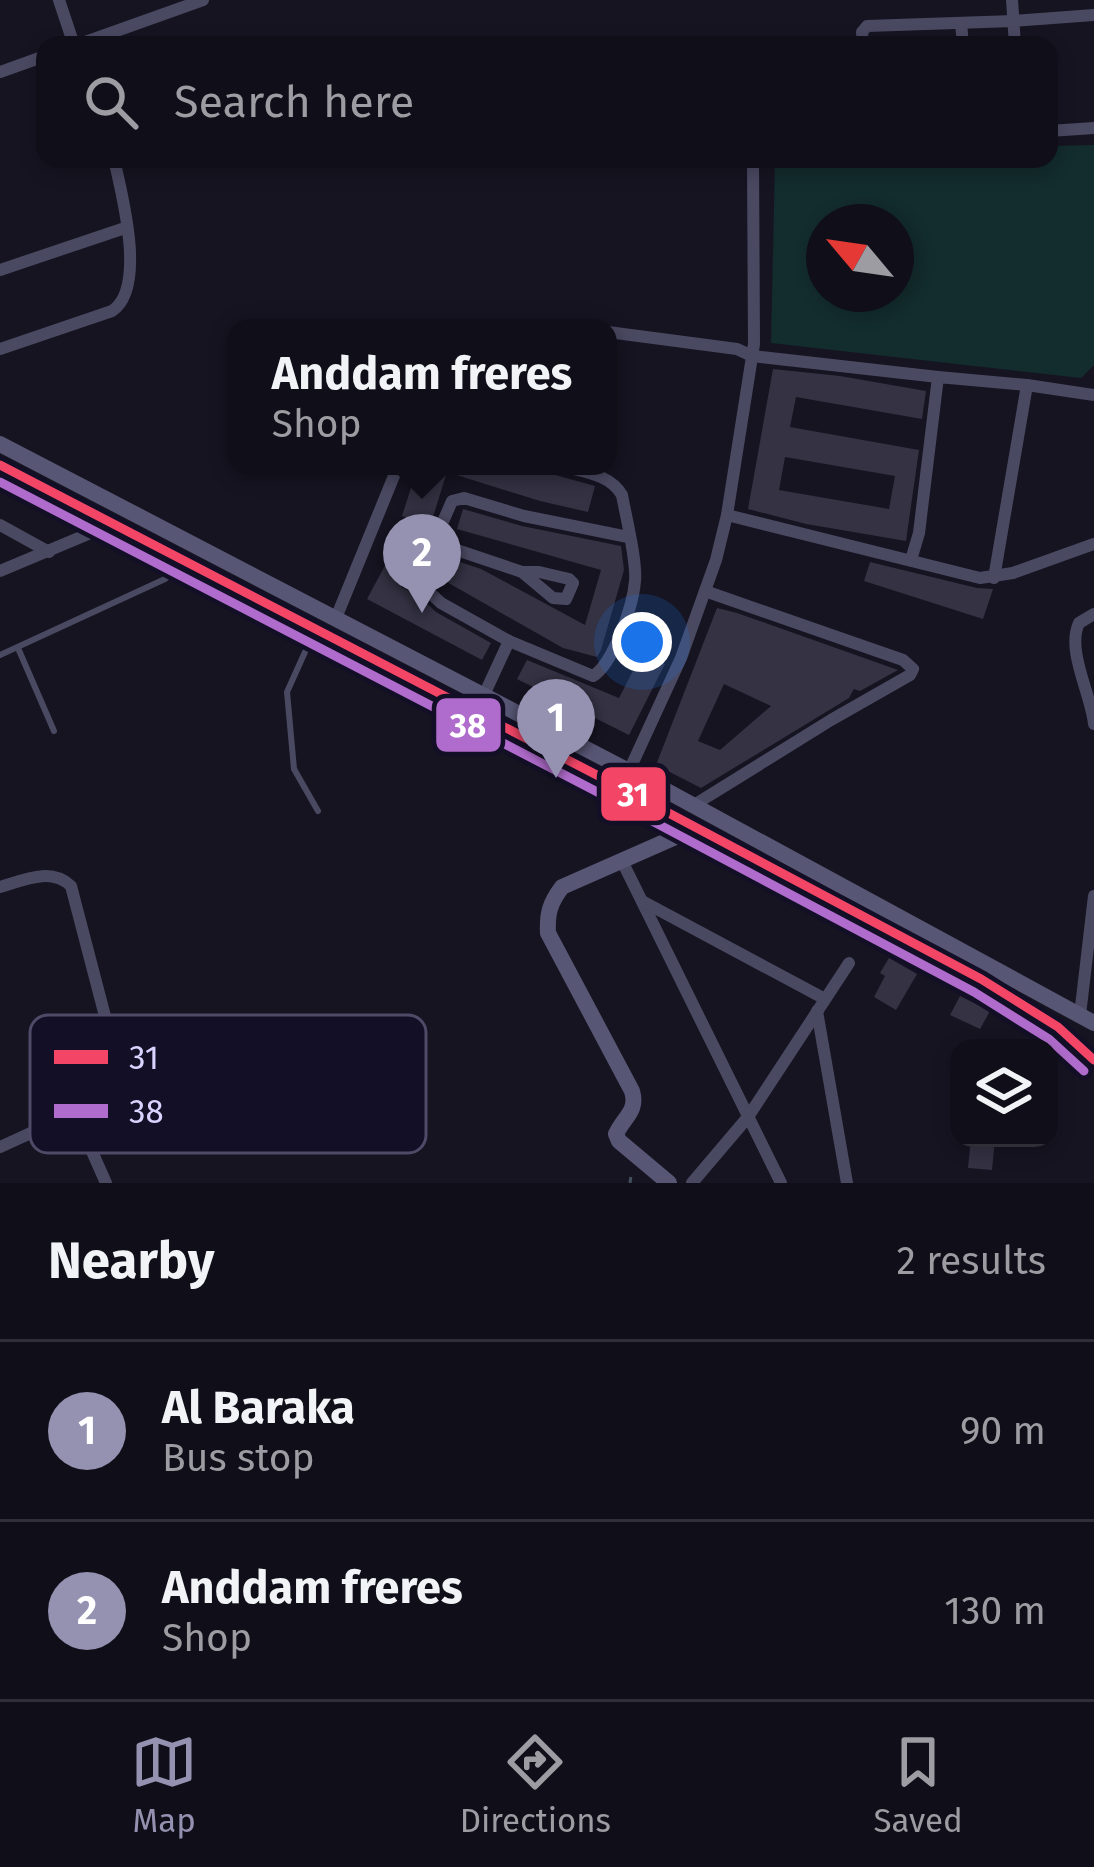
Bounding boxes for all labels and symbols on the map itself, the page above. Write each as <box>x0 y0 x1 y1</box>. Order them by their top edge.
north arrow <box>806 204 914 312</box>
pin: 2 <box>383 514 461 613</box>
your location <box>612 612 672 672</box>
pin: 1 <box>517 679 595 778</box>
line badge: 38 <box>434 696 503 754</box>
text: 38 <box>449 706 486 746</box>
line badge: 31 <box>599 765 668 823</box>
text: 31 <box>616 775 649 815</box>
legend <box>30 1015 426 1153</box>
text: 31 <box>129 1038 159 1078</box>
text: 38 <box>129 1092 164 1132</box>

